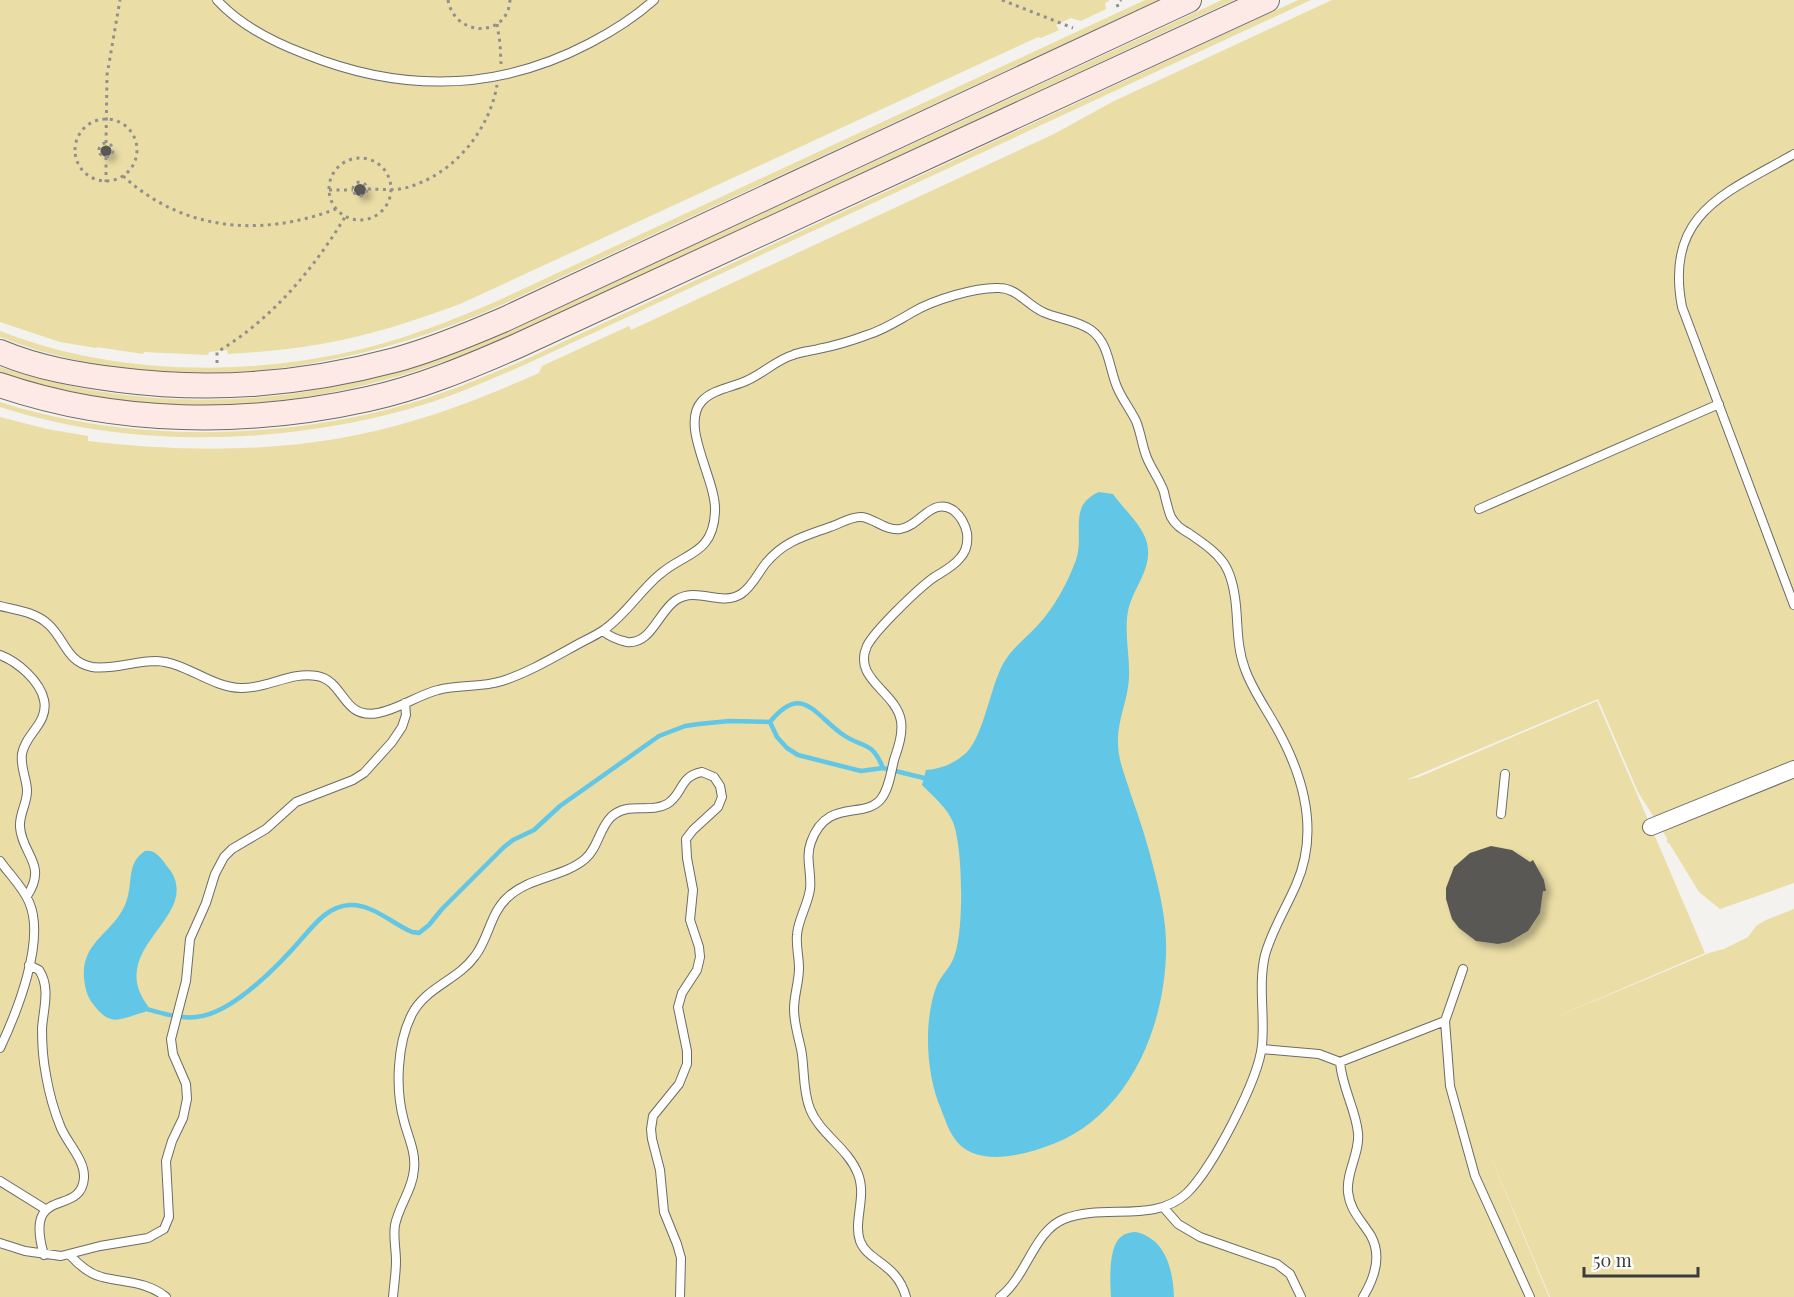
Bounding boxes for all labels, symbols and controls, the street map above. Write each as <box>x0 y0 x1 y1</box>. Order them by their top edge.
scale bar <box>1584 1240 1698 1278</box>
text: 50 m <box>1593 1248 1632 1272</box>

